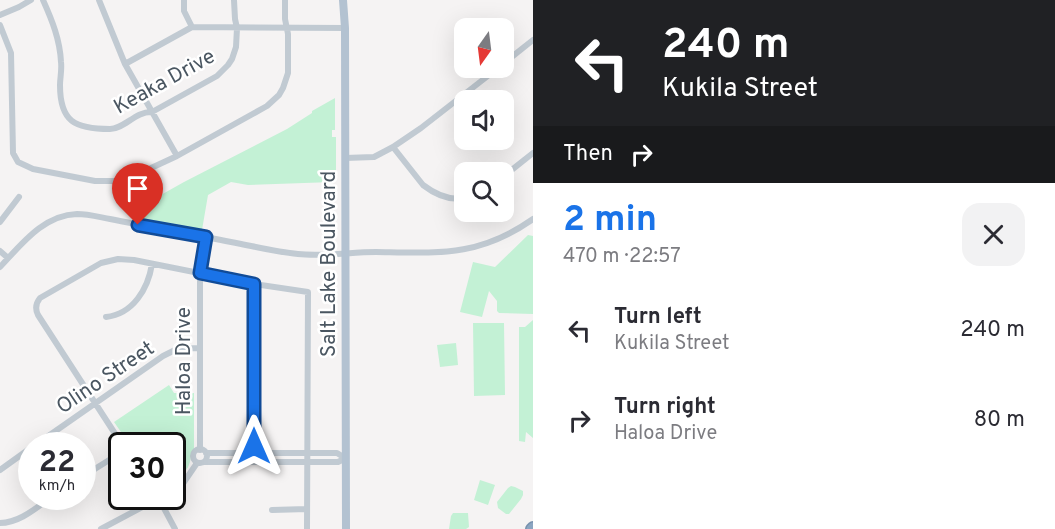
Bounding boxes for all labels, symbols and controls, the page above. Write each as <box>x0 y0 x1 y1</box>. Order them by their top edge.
north arrow <box>454 18 514 78</box>
map controls <box>454 18 514 222</box>
text: 240 m <box>662 20 790 73</box>
icon: left <box>563 24 641 102</box>
street label: Keaka Drive <box>109 43 220 121</box>
text: Kukila Street <box>662 72 818 106</box>
button: sound <box>454 90 514 150</box>
icon: right <box>625 138 658 171</box>
text: Then <box>563 141 613 168</box>
button: search <box>454 162 514 222</box>
pin <box>112 163 163 225</box>
street label: Salt Lake Boulevard <box>316 171 343 357</box>
icon: arrive <box>121 172 154 205</box>
text: 2 min <box>563 198 657 244</box>
button: close <box>962 203 1025 266</box>
text: 470 m · 22:57 <box>563 244 681 270</box>
text: Turn left <box>614 304 702 331</box>
street label: Haloa Drive <box>171 307 198 415</box>
icon: left <box>563 314 596 347</box>
text: 240 m <box>960 317 1025 344</box>
text: Kukila Street <box>614 331 730 357</box>
street label: Olino Street <box>52 336 160 421</box>
text: Turn right <box>614 394 716 421</box>
icon: right <box>563 404 596 437</box>
text: 80 m <box>974 407 1025 434</box>
position arrow <box>222 414 286 478</box>
text: Haloa Drive <box>614 421 717 447</box>
speed limit sign: 30 <box>108 432 186 510</box>
text: 22 <box>39 445 75 482</box>
text: km/h <box>39 477 75 496</box>

